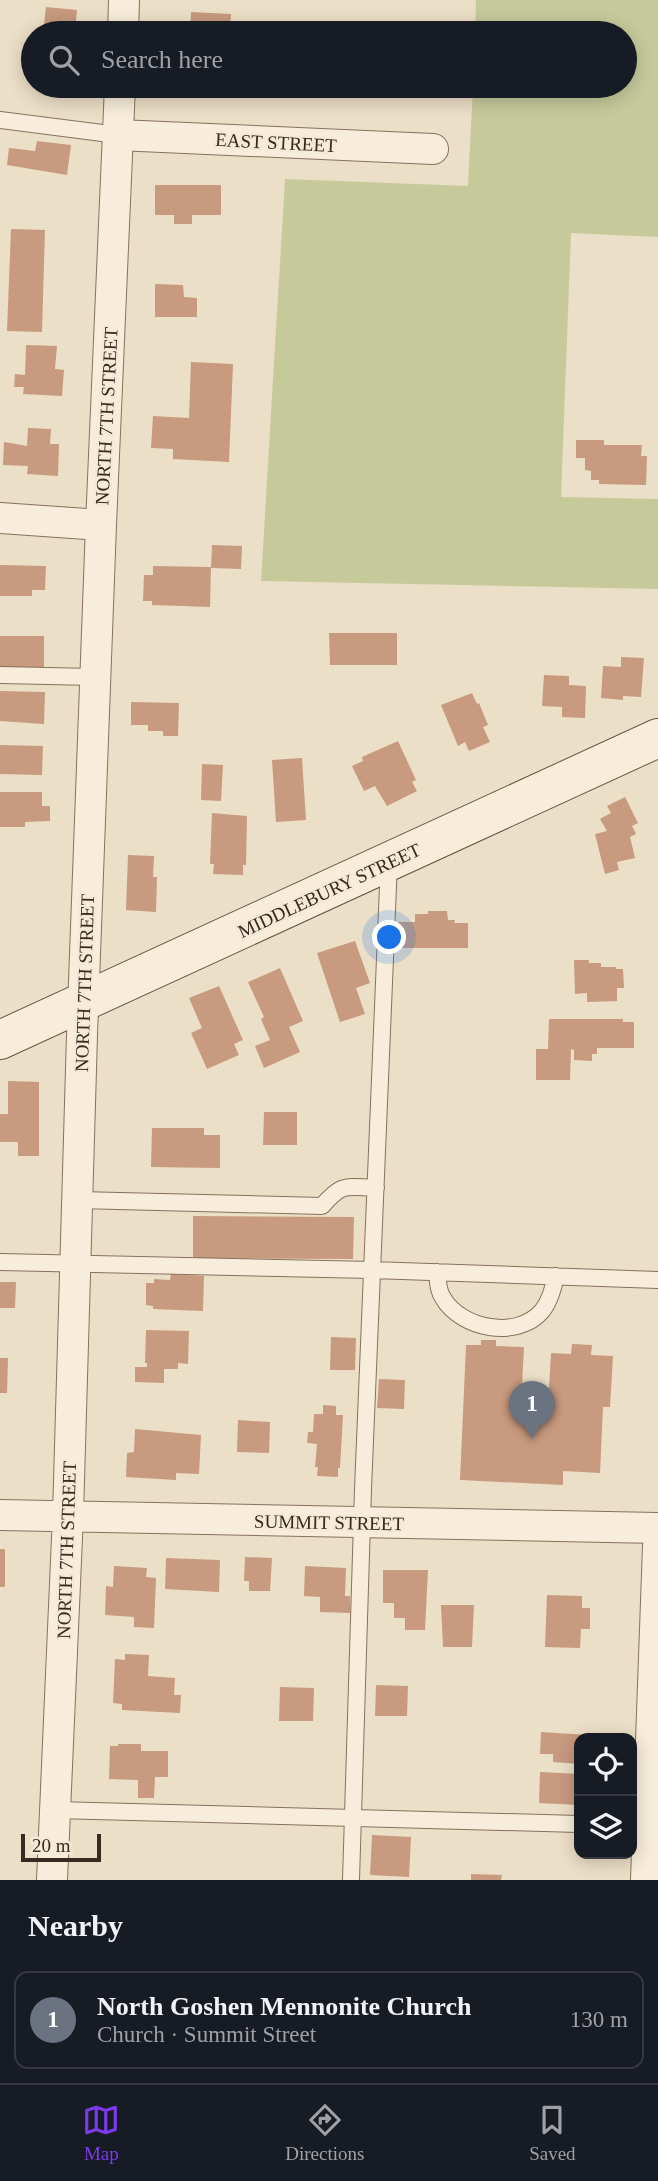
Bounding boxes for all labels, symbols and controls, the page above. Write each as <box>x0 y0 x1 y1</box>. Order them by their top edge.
search box <box>21 21 637 98</box>
icon: search <box>45 41 83 79</box>
text: Search here <box>101 45 223 74</box>
street label: EAST STREET <box>215 129 338 156</box>
street label: NORTH 7TH STREET <box>91 326 122 506</box>
street label: MIDDLEBURY STREET <box>234 839 424 942</box>
street label: NORTH 7TH STREET <box>71 893 98 1072</box>
your location <box>372 920 406 954</box>
pin: 1 <box>509 1381 555 1439</box>
street label: NORTH 7TH STREET <box>53 1460 80 1639</box>
street label: SUMMIT STREET <box>254 1511 405 1534</box>
map controls <box>574 1733 637 1859</box>
button: locate <box>574 1733 637 1796</box>
button: layers <box>574 1796 637 1859</box>
scale bar <box>21 1831 102 1863</box>
text: 20 m <box>32 1835 71 1856</box>
text: Nearby <box>28 1909 123 1942</box>
text: North Goshen Mennonite Church <box>97 1992 471 2021</box>
text: 1 <box>47 2007 59 2032</box>
text: 130 m <box>570 2007 628 2032</box>
text: Church · Summit Street <box>97 2022 316 2047</box>
tab: Map <box>82 2101 120 2165</box>
tab: Directions <box>285 2101 364 2165</box>
tab: Saved <box>529 2101 576 2165</box>

